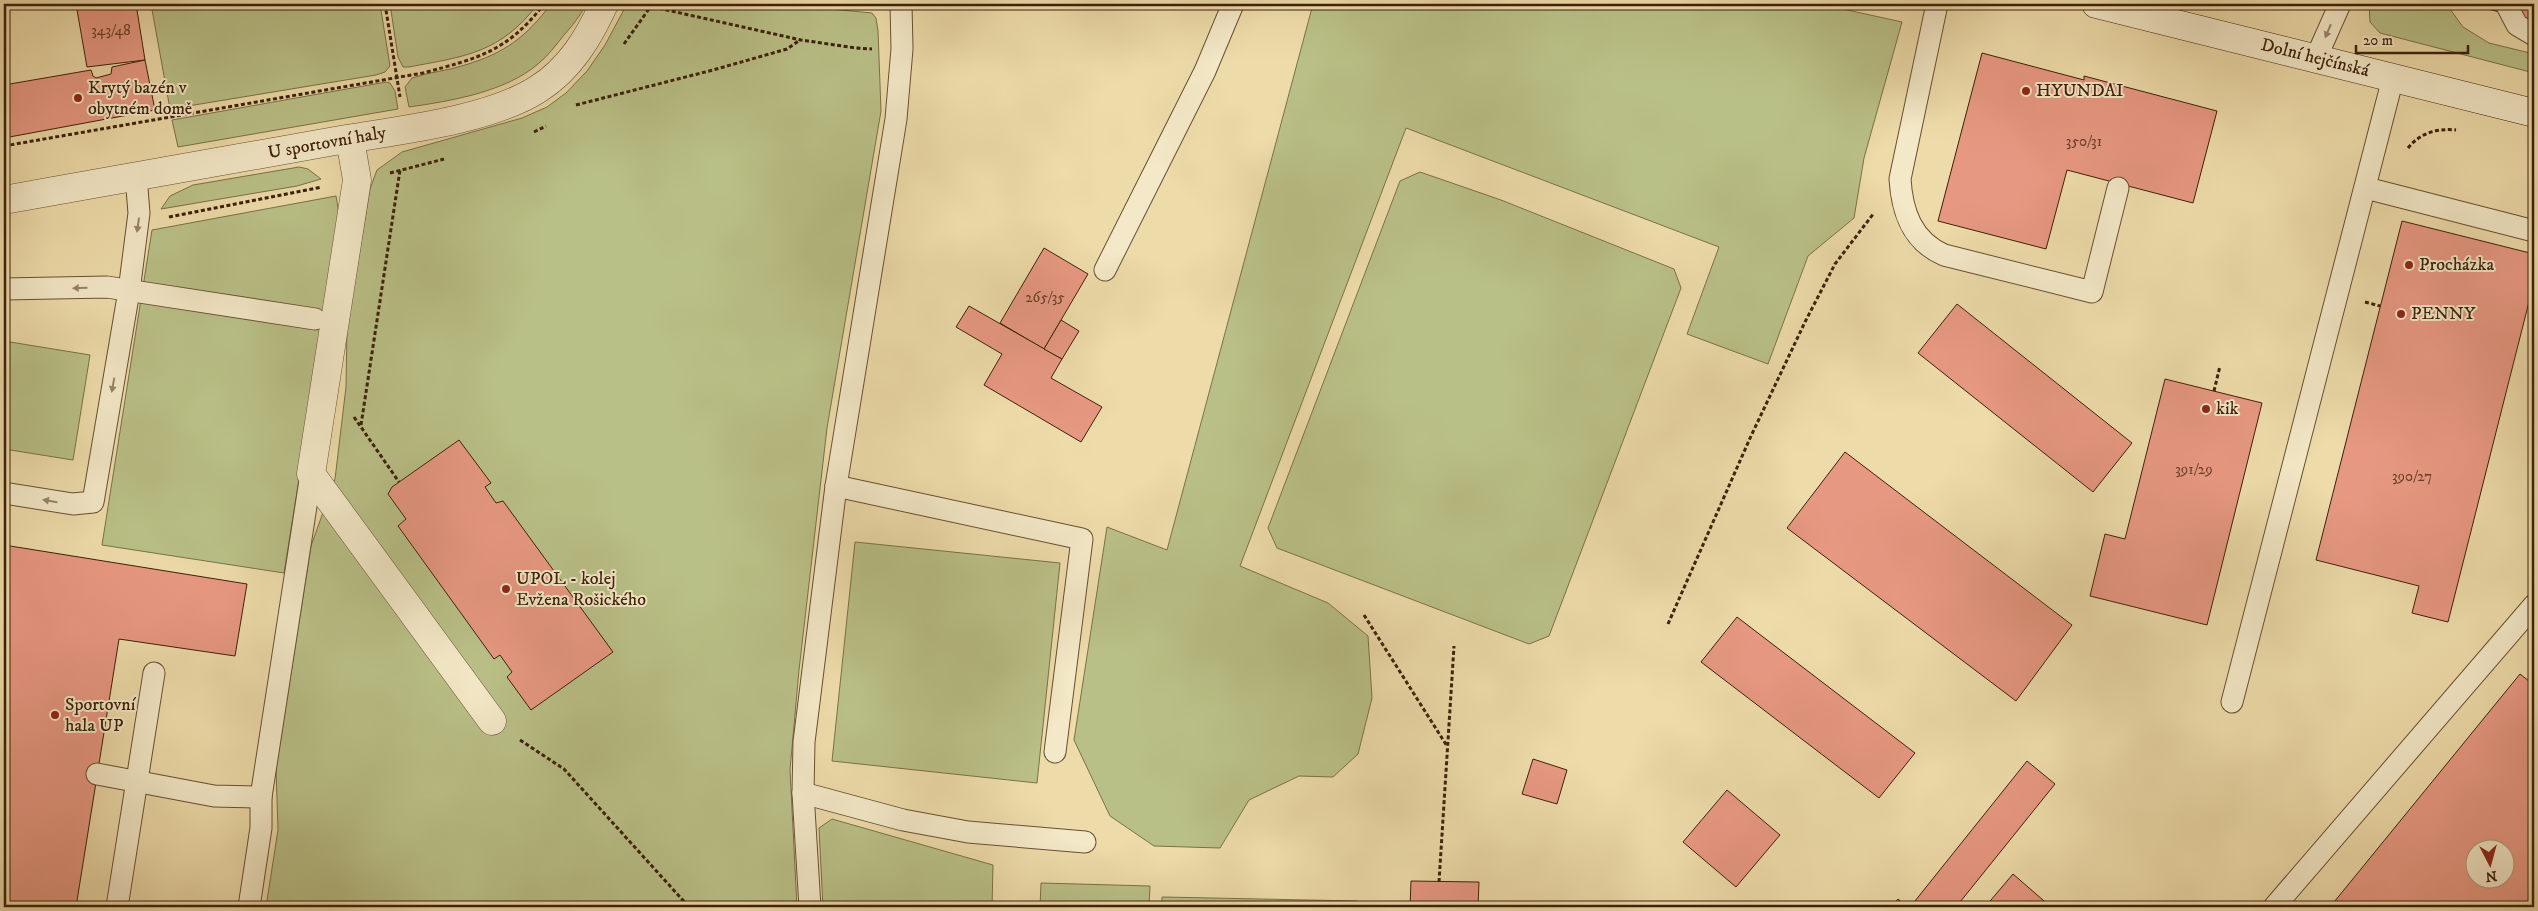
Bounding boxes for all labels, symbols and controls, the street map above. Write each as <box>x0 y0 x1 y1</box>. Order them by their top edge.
house number: 343/48 <box>91 21 131 40</box>
scale bar <box>2356 22 2468 54</box>
one-way arrow <box>2324 24 2332 38</box>
text: 20 m <box>2363 31 2393 50</box>
street label: Dolní hejčínská <box>2259 34 2372 82</box>
place label: Krytý bazén v obytném domě <box>88 77 192 120</box>
place label: HYUNDAI <box>2036 80 2123 102</box>
marker: HYUNDAI <box>2020 85 2032 97</box>
marker: Krytý bazén v obytném domě <box>72 92 84 104</box>
street label: U sportovní haly <box>266 122 388 164</box>
house number: 350/31 <box>2066 132 2102 151</box>
one-way arrow <box>134 217 142 233</box>
place label: Procházka <box>2419 254 2494 276</box>
marker: Procházka <box>2403 259 2415 271</box>
one-way arrow <box>72 284 88 292</box>
house number: 265/35 <box>1025 288 1065 307</box>
place label: PENNY <box>2411 303 2476 325</box>
marker: PENNY <box>2395 308 2407 320</box>
one-way arrow <box>108 378 116 394</box>
place label: kik <box>2216 398 2239 420</box>
marker: kik <box>2200 403 2212 415</box>
house number: 391/29 <box>2175 460 2213 479</box>
house number: 390/27 <box>2392 467 2432 486</box>
one-way arrow <box>41 496 57 504</box>
place label: UPOL - kolej Evžena Rošického <box>516 568 646 611</box>
marker: UPOL - kolej Evžena Rošického <box>500 583 512 595</box>
place label: Sportovní hala UP <box>65 694 137 737</box>
marker: Sportovní hala UP <box>49 709 61 721</box>
north arrow <box>2466 838 2516 888</box>
text: N <box>2484 866 2498 886</box>

